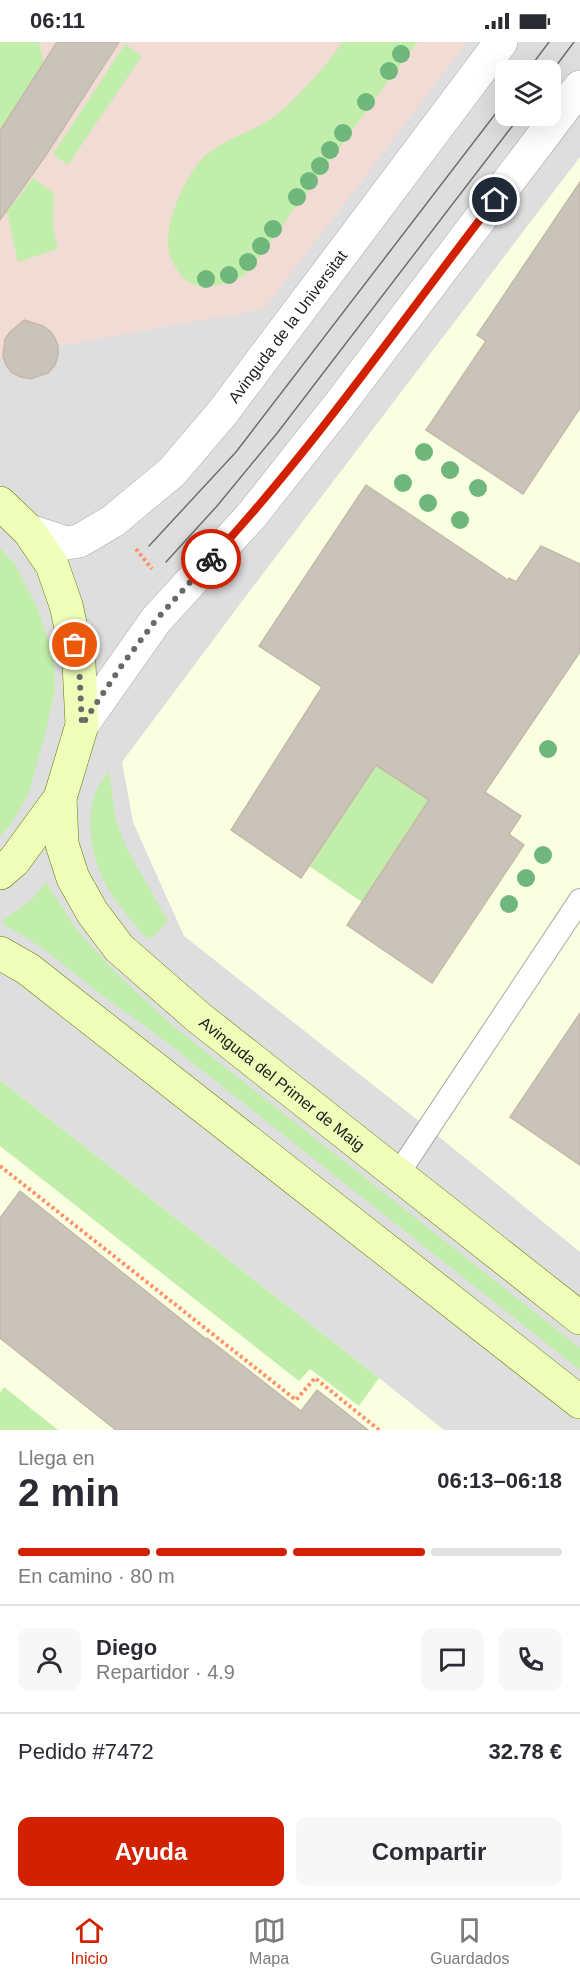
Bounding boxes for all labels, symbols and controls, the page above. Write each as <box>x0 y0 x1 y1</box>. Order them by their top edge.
text: 06:11 <box>30 8 85 33</box>
map controls <box>495 60 561 126</box>
button: layers <box>495 60 561 126</box>
pin <box>469 174 520 225</box>
icon: home <box>478 183 511 216</box>
street label: Avinguda de la Universitat <box>225 247 350 406</box>
courier <box>181 529 241 589</box>
icon: bike <box>195 543 228 576</box>
pin <box>49 619 100 670</box>
icon: bag <box>58 628 91 661</box>
street label: Avinguda del Primer de Maig <box>196 1013 368 1154</box>
text: Llega en <box>18 1447 95 1469</box>
text: 06:13–06:18 <box>437 1468 562 1493</box>
text: 2 min <box>18 1471 120 1514</box>
text: En camino · 80 m <box>18 1565 175 1587</box>
button: person <box>18 1628 81 1691</box>
button: chat <box>421 1628 484 1691</box>
button: phone <box>499 1628 562 1691</box>
text: Diego <box>96 1635 157 1660</box>
text: Repartidor · 4.9 <box>96 1661 235 1683</box>
text: Pedido #7472 <box>18 1739 154 1764</box>
text: 32.78 € <box>489 1739 562 1764</box>
button: Ayuda <box>18 1817 284 1886</box>
button: Compartir <box>296 1817 562 1886</box>
tab: Inicio <box>71 1914 108 1968</box>
tab: Mapa <box>249 1914 289 1968</box>
tab: Guardados <box>430 1914 509 1968</box>

